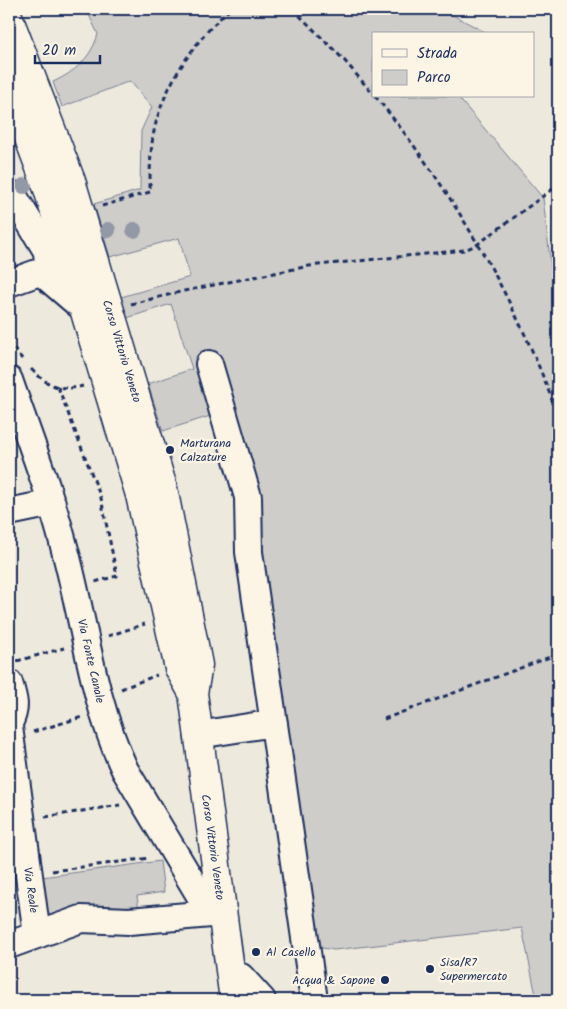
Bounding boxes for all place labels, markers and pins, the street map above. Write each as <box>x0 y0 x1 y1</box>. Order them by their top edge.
place label: Marturana Calzature <box>180 434 231 467</box>
marker: Marturana Calzature <box>164 444 176 456</box>
place label: Al Casello <box>266 943 316 962</box>
marker: Al Casello <box>250 946 262 958</box>
place label: Sisa/R7 Supermercato <box>440 953 507 986</box>
marker: Sisa/R7 Supermercato <box>424 963 436 975</box>
place label: Acqua & Sapone <box>292 971 376 990</box>
marker: Acqua & Sapone <box>379 974 391 986</box>

